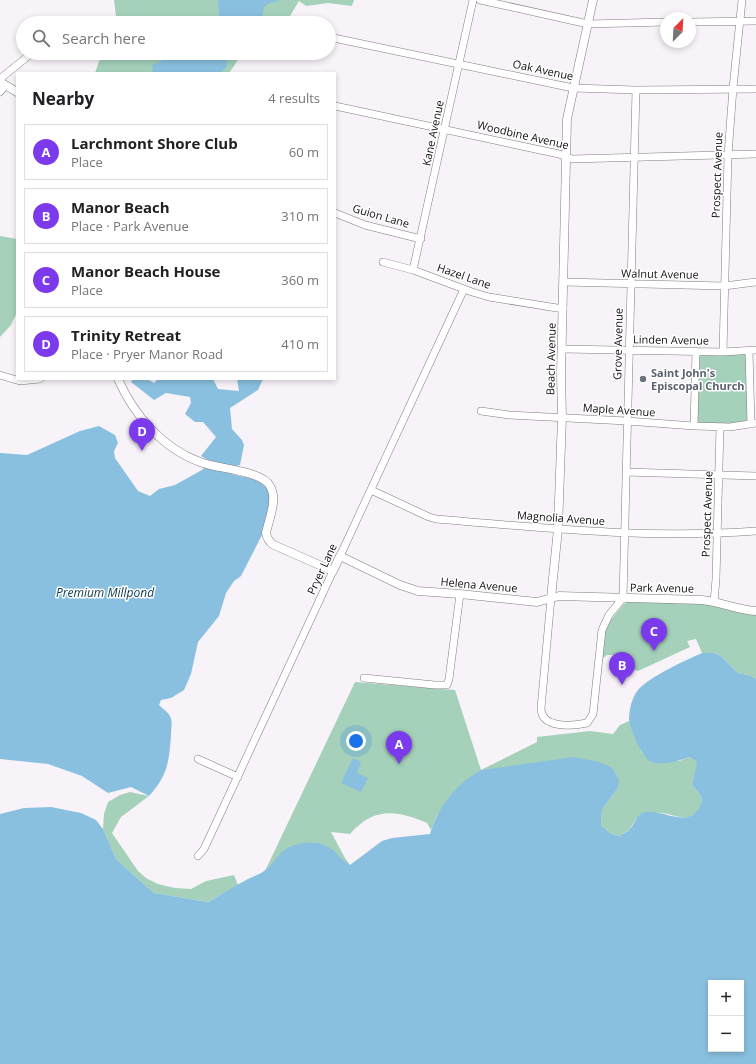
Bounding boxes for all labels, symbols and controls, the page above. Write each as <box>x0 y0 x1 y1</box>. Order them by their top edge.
north arrow <box>660 12 696 48</box>
search box <box>16 16 336 60</box>
icon: search <box>30 27 52 49</box>
text: Search here <box>62 28 146 48</box>
street label: Oak Avenue <box>511 56 575 83</box>
text: Nearby <box>32 87 94 110</box>
text: 4 results <box>268 89 320 107</box>
street label: Kane Avenue <box>418 99 447 167</box>
street label: Woodbine Avenue <box>476 117 570 152</box>
street label: Prospect Avenue <box>708 132 726 218</box>
text: Larchmont Shore Club <box>71 133 238 153</box>
text: A <box>42 143 50 161</box>
text: 60 m <box>289 143 319 161</box>
text: Place <box>71 153 103 171</box>
text: Manor Beach <box>71 197 170 217</box>
street label: Guion Lane <box>351 200 411 231</box>
text: B <box>42 207 50 225</box>
text: 310 m <box>281 207 319 225</box>
text: Place · Park Avenue <box>71 217 189 235</box>
street label: Hazel Lane <box>435 259 493 292</box>
text: Manor Beach House <box>71 261 220 281</box>
street label: Walnut Avenue <box>621 265 699 282</box>
text: C <box>42 271 50 289</box>
text: 360 m <box>281 271 319 289</box>
text: Place <box>71 281 103 299</box>
street label: Grove Avenue <box>609 308 626 380</box>
street label: Beach Avenue <box>542 323 559 395</box>
text: Trinity Retreat <box>71 325 181 345</box>
street label: Linden Avenue <box>633 331 709 348</box>
text: D <box>41 335 51 353</box>
text: 410 m <box>281 335 319 353</box>
text: Place · Pryer Manor Road <box>71 345 223 363</box>
place label: Saint John's Episcopal Church <box>651 365 745 393</box>
marker: Saint John's Episcopal Church <box>638 374 648 384</box>
street label: Maple Avenue <box>582 399 656 420</box>
pin: D <box>129 418 155 451</box>
street label: Prospect Avenue <box>698 471 716 557</box>
street label: Magnolia Avenue <box>517 507 606 528</box>
street label: Pryer Lane <box>303 541 340 597</box>
street label: Helena Avenue <box>440 574 518 595</box>
street label: Park Avenue <box>630 579 694 596</box>
water label: Premium Millpond <box>56 584 155 601</box>
pin: C <box>641 618 667 651</box>
pin: B <box>609 652 635 685</box>
your location <box>346 731 366 751</box>
pin: A <box>386 731 412 764</box>
map controls <box>708 980 744 1052</box>
button: + <box>708 980 744 1016</box>
button: − <box>708 1016 744 1052</box>

